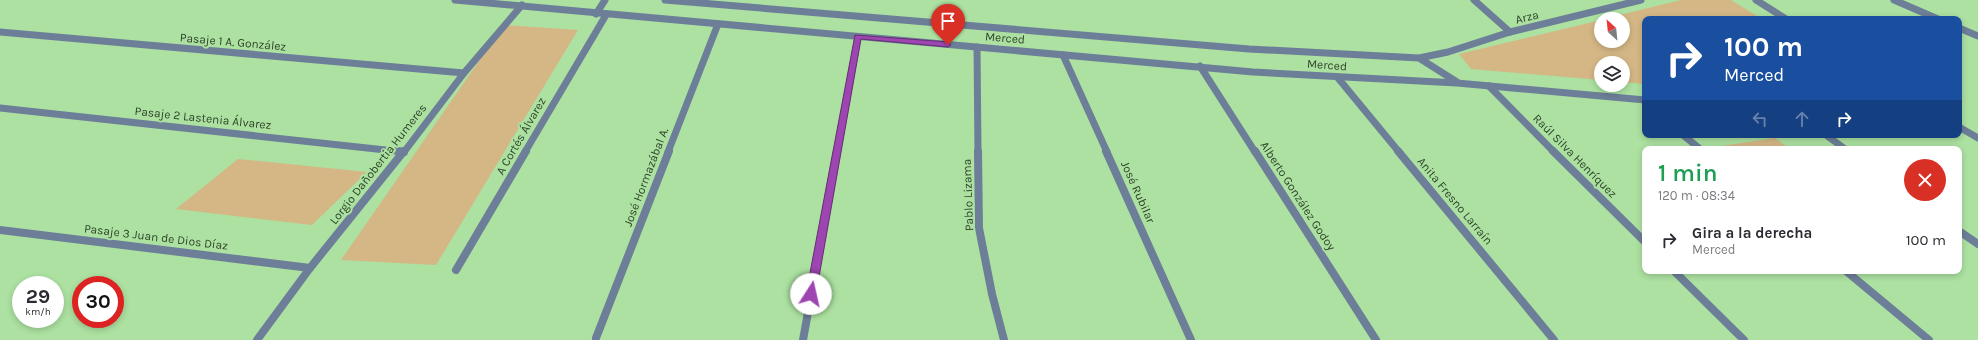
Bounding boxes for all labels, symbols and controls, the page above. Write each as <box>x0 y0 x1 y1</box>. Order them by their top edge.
pin <box>931 4 965 45</box>
street label: Arza <box>1514 7 1540 27</box>
icon: arrive <box>937 10 959 32</box>
north arrow <box>1594 12 1630 48</box>
map controls <box>1594 12 1630 92</box>
street label: Merced <box>984 29 1026 47</box>
street label: Pasaje 1 A. González <box>179 30 287 54</box>
text: 100 m <box>1724 30 1803 63</box>
icon: right <box>1658 32 1710 84</box>
button: layers <box>1594 56 1630 92</box>
street label: Merced <box>1306 57 1348 73</box>
text: Merced <box>1724 64 1784 86</box>
street label: A Cortés Álvarez <box>492 94 549 177</box>
street label: Lorgio Dañobertia Humeres <box>327 101 429 227</box>
street label: Pasaje 2 Lastenia Álvarez <box>134 103 272 132</box>
icon: left <box>1749 108 1771 130</box>
icon: ahead <box>1791 108 1813 130</box>
icon: right <box>1833 108 1855 130</box>
street label: Raúl Silva Henríquez <box>1530 111 1620 201</box>
street label: José Hormazábal A. <box>621 126 671 228</box>
street label: Alberto González Godoy <box>1257 139 1339 254</box>
street label: Anita Fresno Larraín <box>1414 154 1496 248</box>
street label: Pablo Lizama <box>960 159 976 231</box>
street label: José Rubilar <box>1118 159 1158 226</box>
text: 1 min <box>1658 159 1718 187</box>
button: close <box>1904 159 1946 201</box>
text: 120 m · 08:34 <box>1658 188 1735 203</box>
street label: Pasaje 3 Juan de Dios Díaz <box>83 221 229 253</box>
text: Gira a la derecha <box>1692 224 1812 242</box>
icon: right <box>1658 229 1680 251</box>
text: 100 m <box>1906 231 1946 249</box>
text: Merced <box>1692 242 1735 257</box>
position arrow <box>790 273 832 315</box>
speed limit sign: 30 <box>72 276 124 328</box>
text: 29 <box>26 285 50 308</box>
text: km/h <box>25 306 51 318</box>

